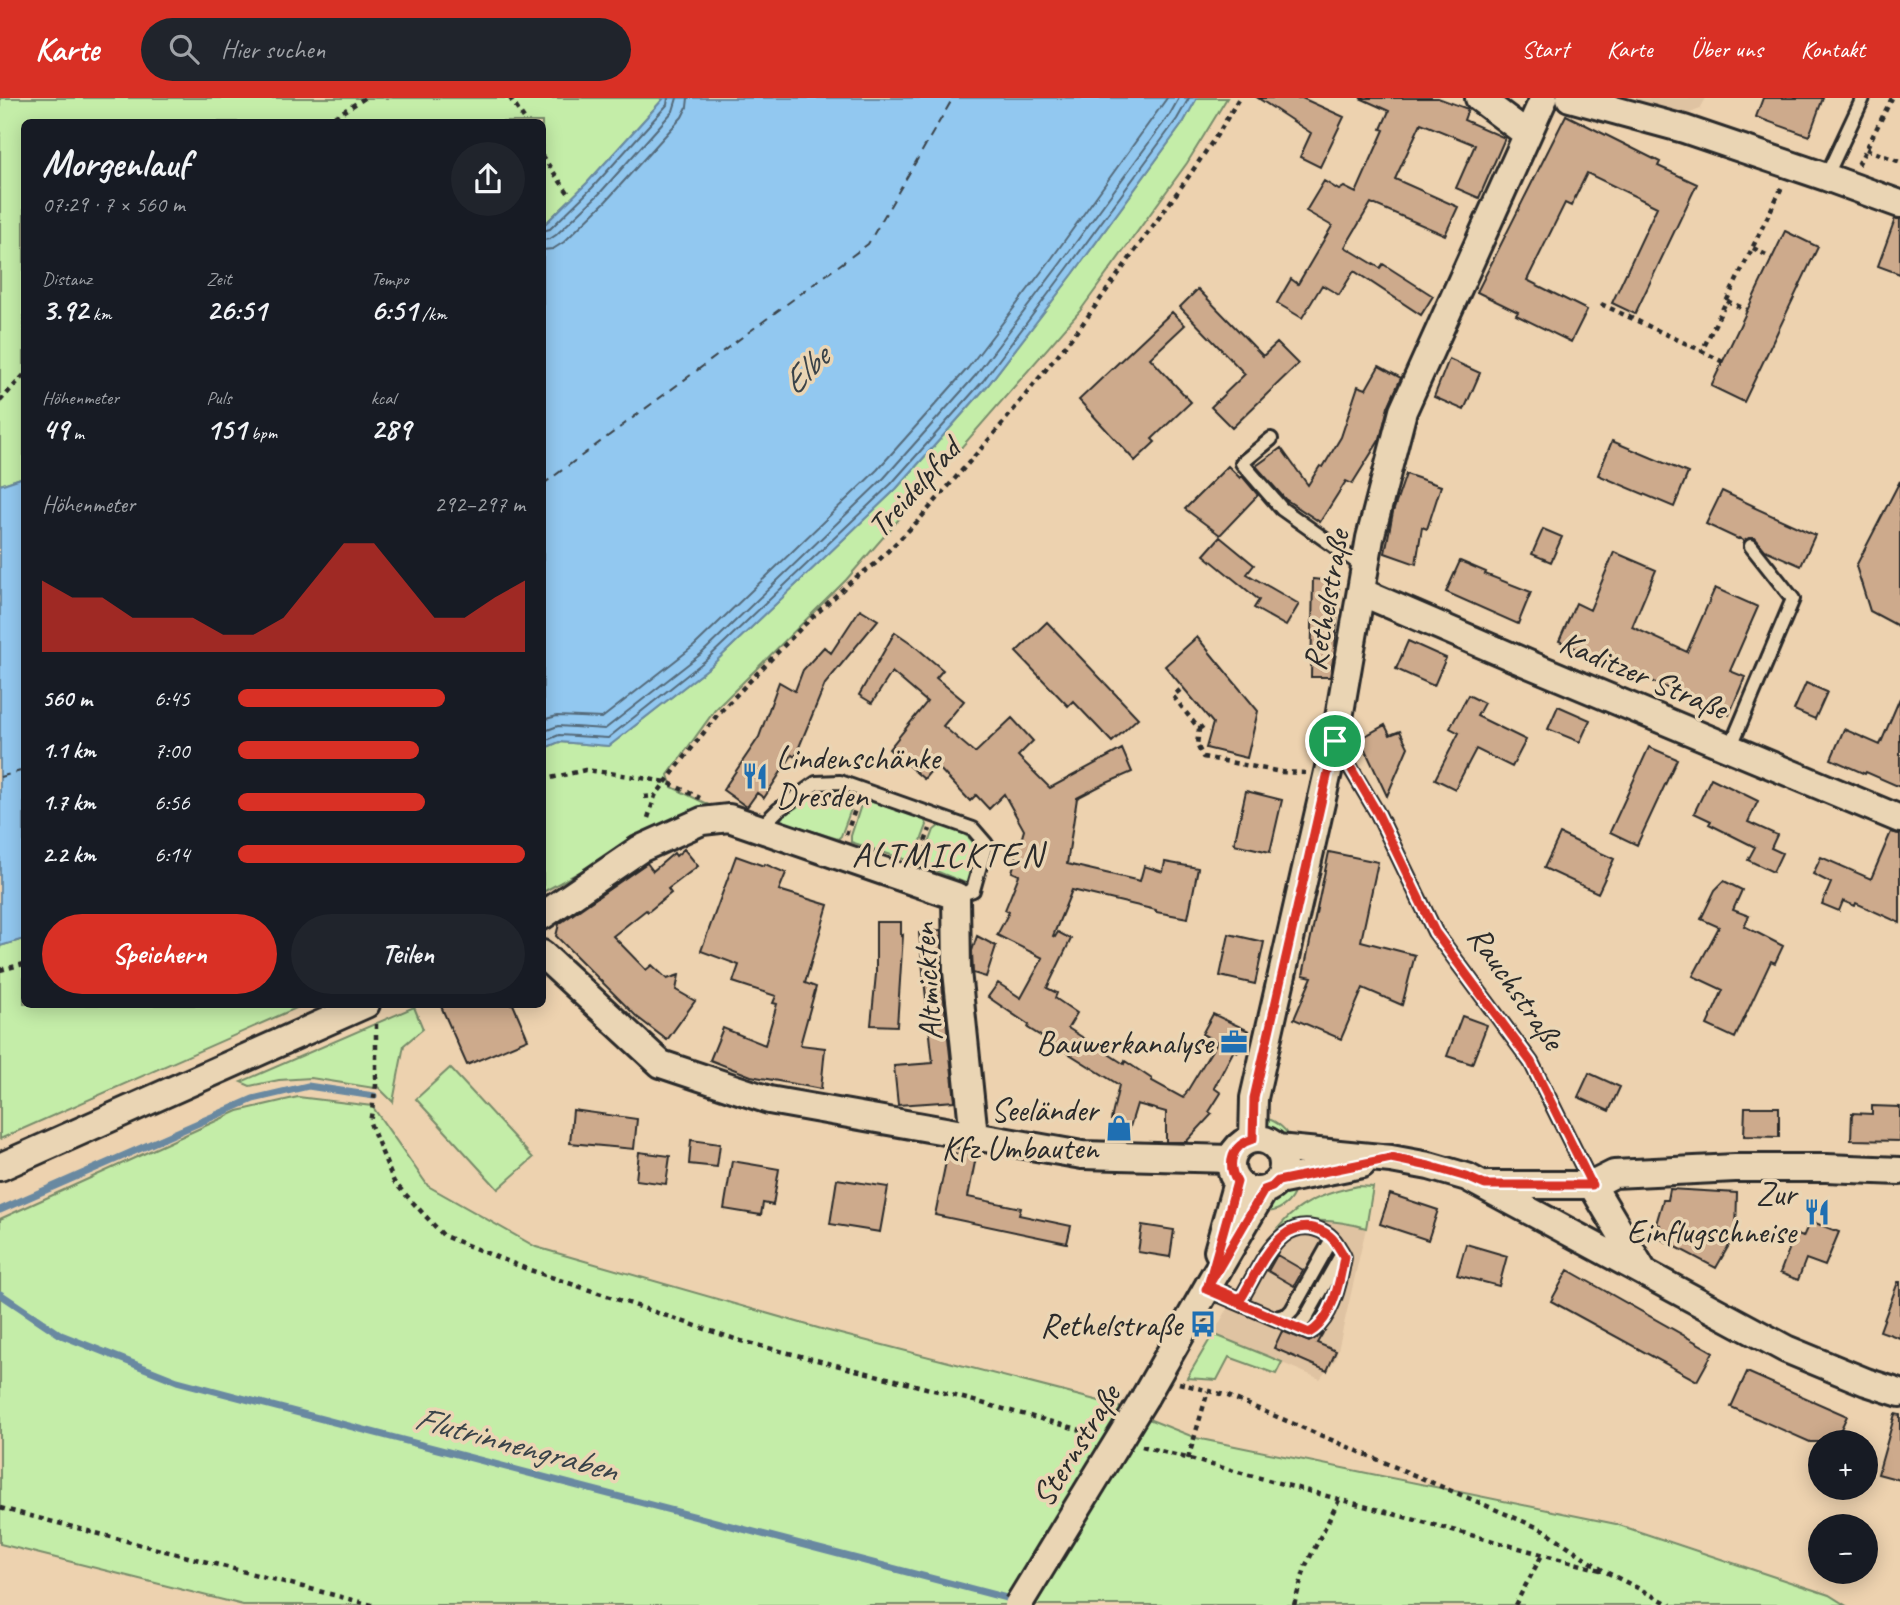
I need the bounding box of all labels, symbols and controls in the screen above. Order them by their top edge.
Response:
search box [141,18,631,81]
text: Karte [35,28,99,70]
icon: search [165,30,203,68]
text: Hier suchen [221,33,325,66]
text: Start [1522,34,1569,64]
text: Karte [1607,34,1653,64]
text: Über uns [1691,34,1763,64]
text: Kontakt [1801,34,1865,64]
text: Morgenlauf [42,140,189,187]
button: share [451,142,525,216]
text: 07:29 · 7 × 560 m [42,190,185,219]
text: Distanz [42,267,92,291]
text: Zeit [206,267,232,291]
text: Tempo [371,267,408,291]
text: 3.92 [42,291,88,329]
text: 26:51 [206,291,266,329]
text: 6:51 [371,291,417,329]
text: km [88,302,111,326]
text: /km [417,302,447,326]
water label: Elbe [771,332,843,404]
text: Höhenmeter [42,386,119,410]
text: Puls [206,386,231,410]
text: kcal [371,386,396,410]
text: 49 [42,410,69,448]
text: 151 [206,410,246,448]
text: 289 [371,410,411,448]
text: m [69,421,84,445]
text: bpm [246,421,277,445]
street label: Treidelpfad [858,425,973,546]
text: Höhenmeter [42,490,135,519]
text: 292–297 m [434,490,525,519]
street label: Rethelstraße [1293,524,1359,674]
street label: Kaditzer Straße [1554,621,1736,730]
text: 560 m [42,684,92,713]
text: 6:45 [154,684,190,713]
pin [1305,711,1365,771]
icon: arrive [1316,722,1354,760]
text: 1.1 km [42,736,96,765]
text: 7:00 [154,736,190,765]
place label: Lindenschänke Dresden [776,737,942,817]
restaurant icon: Lindenschänke Dresden [740,761,770,791]
text: 1.7 km [42,788,95,817]
text: 6:56 [154,788,190,817]
district label: ALTMICKTEN [852,832,1047,877]
text: 2.2 km [42,840,96,869]
text: 6:14 [154,840,190,869]
button: Speichern [42,914,277,994]
button: Teilen [291,914,525,994]
street label: Rauchstraße [1458,917,1575,1060]
street label: Altmickten [902,920,952,1042]
place label: Bauwerkanalyse [1036,1022,1215,1064]
office icon: Bauwerkanalyse [1219,1027,1249,1057]
place label: Seeländer Kfz Umbauten [942,1089,1101,1169]
shop icon: Seeländer Kfz Umbauten [1104,1113,1134,1143]
place label: Zur Einflugschneise [1627,1173,1799,1253]
restaurant icon: Zur Einflugschneise [1802,1197,1832,1227]
place label: Rethelstraße [1040,1304,1184,1346]
bus stop icon: Rethelstraße [1188,1309,1218,1339]
street label: Sternstraße [1022,1375,1131,1514]
water label: Flutrinnengraben [410,1395,624,1493]
map controls [1808,1430,1878,1584]
button: + [1808,1430,1878,1500]
button: − [1808,1514,1878,1584]

